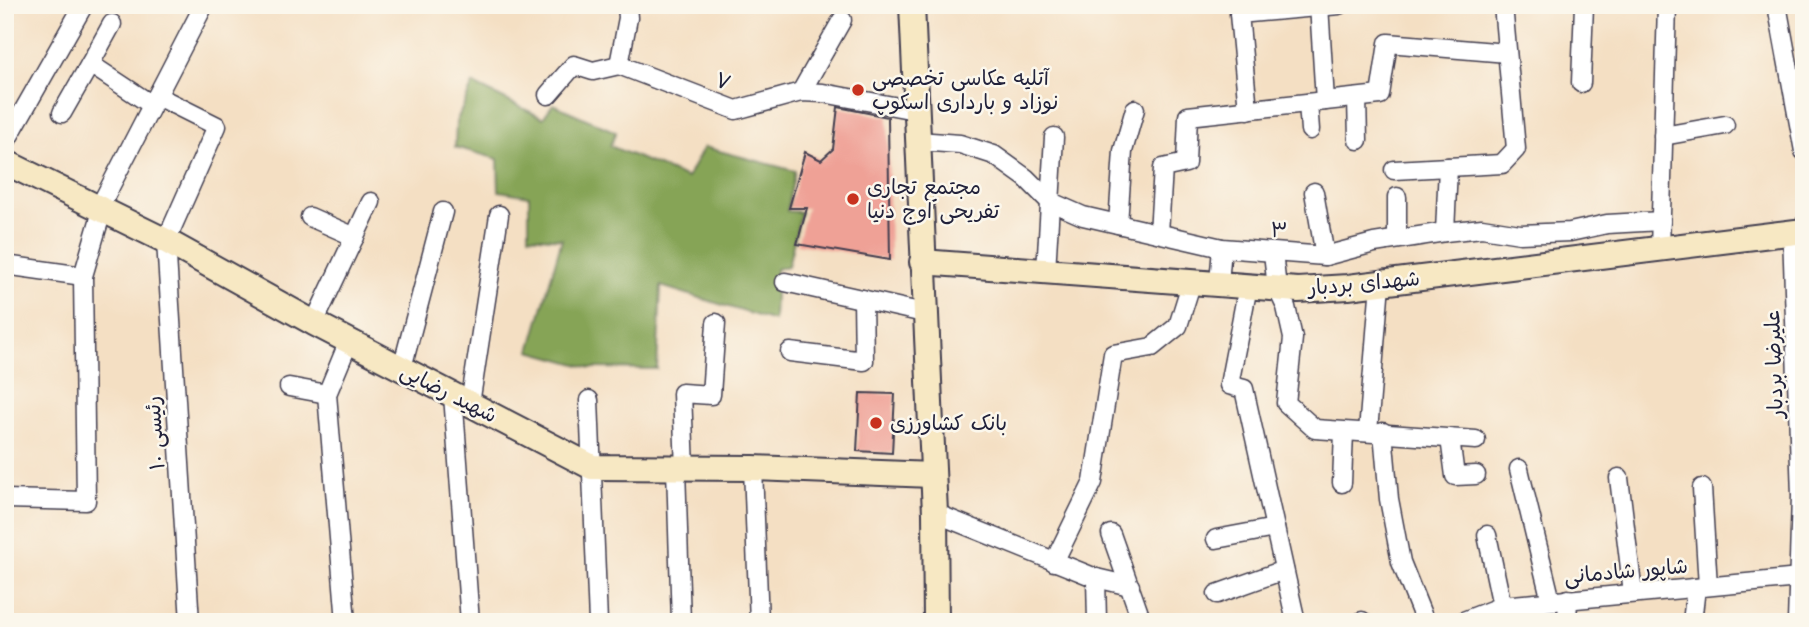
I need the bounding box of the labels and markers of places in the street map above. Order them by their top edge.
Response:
place label: آتلیه عکاسی تخصصی نوزاد و بارداری اسکوپ [872,64,1058,116]
marker: آتلیه عکاسی تخصصی نوزاد و بارداری اسکوپ [850,82,866,98]
place label: مجتمع تجاری تفریحی اوج دنیا [867,173,1000,225]
marker: مجتمع تجاری تفریحی اوج دنیا [845,191,861,207]
place label: بانک کشاورزی [890,409,1007,437]
marker: بانک کشاورزی [868,415,884,431]

